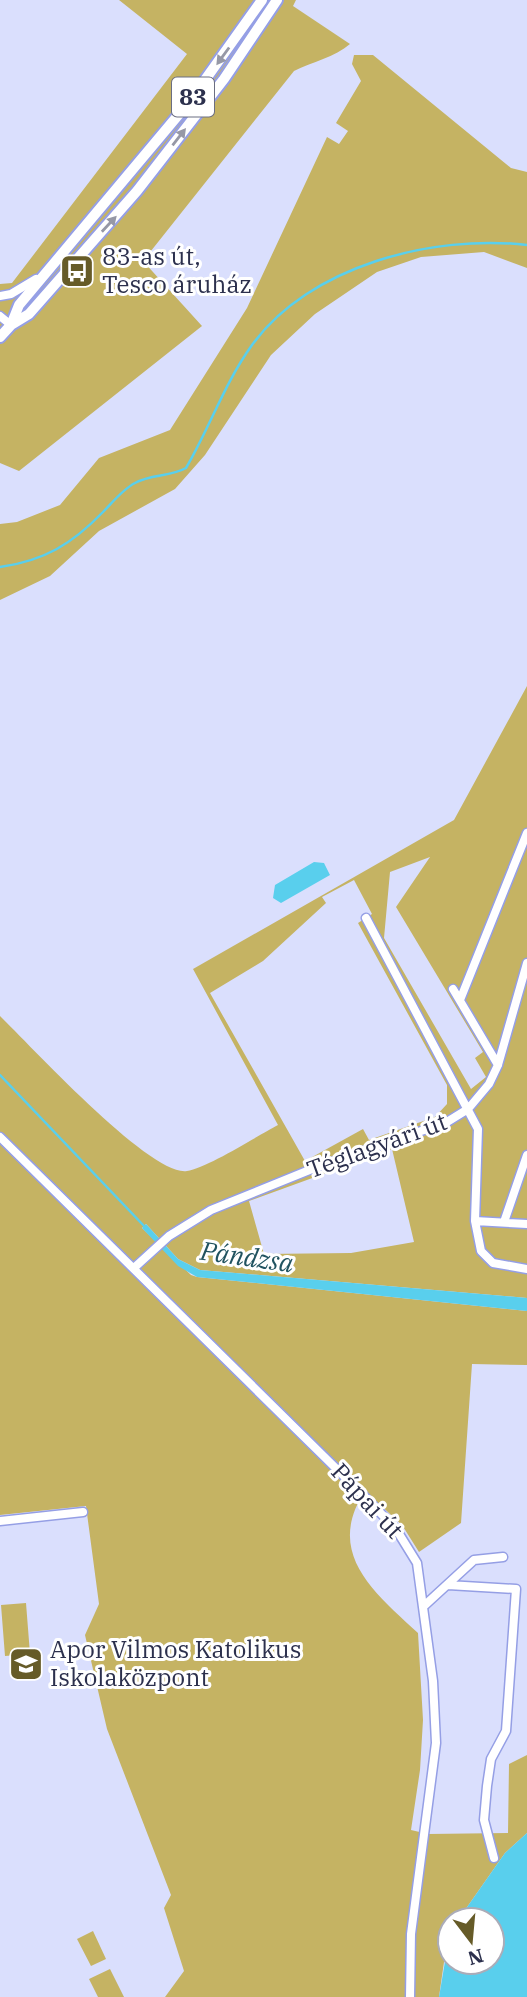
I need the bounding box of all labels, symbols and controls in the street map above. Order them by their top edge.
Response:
one-way arrow [216,47,230,65]
road number: 83 [172,78,214,116]
one-way arrow [171,128,186,146]
one-way arrow [101,215,117,233]
place label: 83-as út, Tesco áruház [102,240,252,300]
bus stop icon: 83-as út, Tesco áruház [58,252,96,290]
street label: Téglagyári út [302,1105,451,1185]
water label: Pándzsa [197,1233,296,1279]
street label: Pápai út [325,1456,411,1545]
place label: Apor Vilmos Katolikus Iskolaközpont [50,1633,301,1693]
school or university icon: Apor Vilmos Katolikus Iskolaközpont [7,1645,45,1683]
north arrow [436,1906,506,1976]
text: N [465,1944,486,1971]

